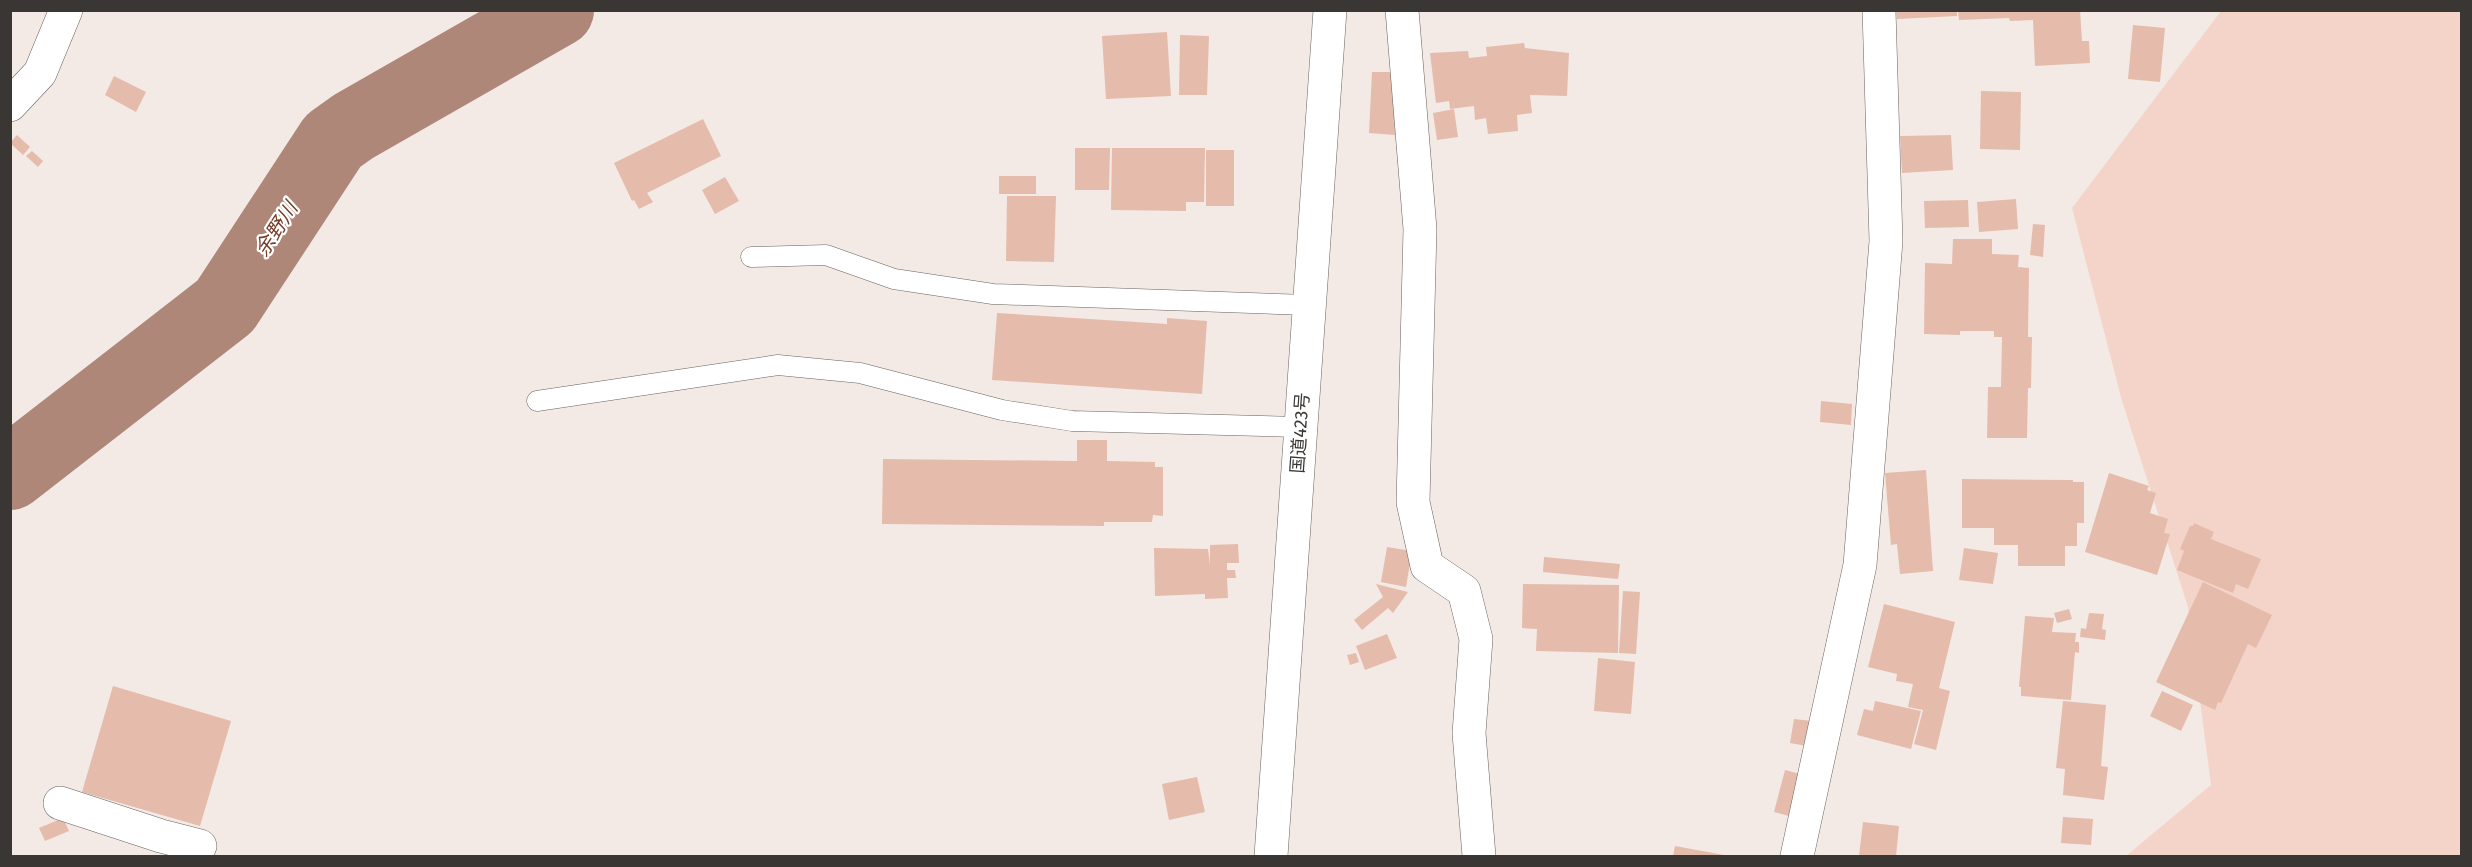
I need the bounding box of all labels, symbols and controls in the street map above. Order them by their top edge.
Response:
water label: 余野川 [250,196,303,261]
street label: 国道423号 [1286,392,1314,474]

